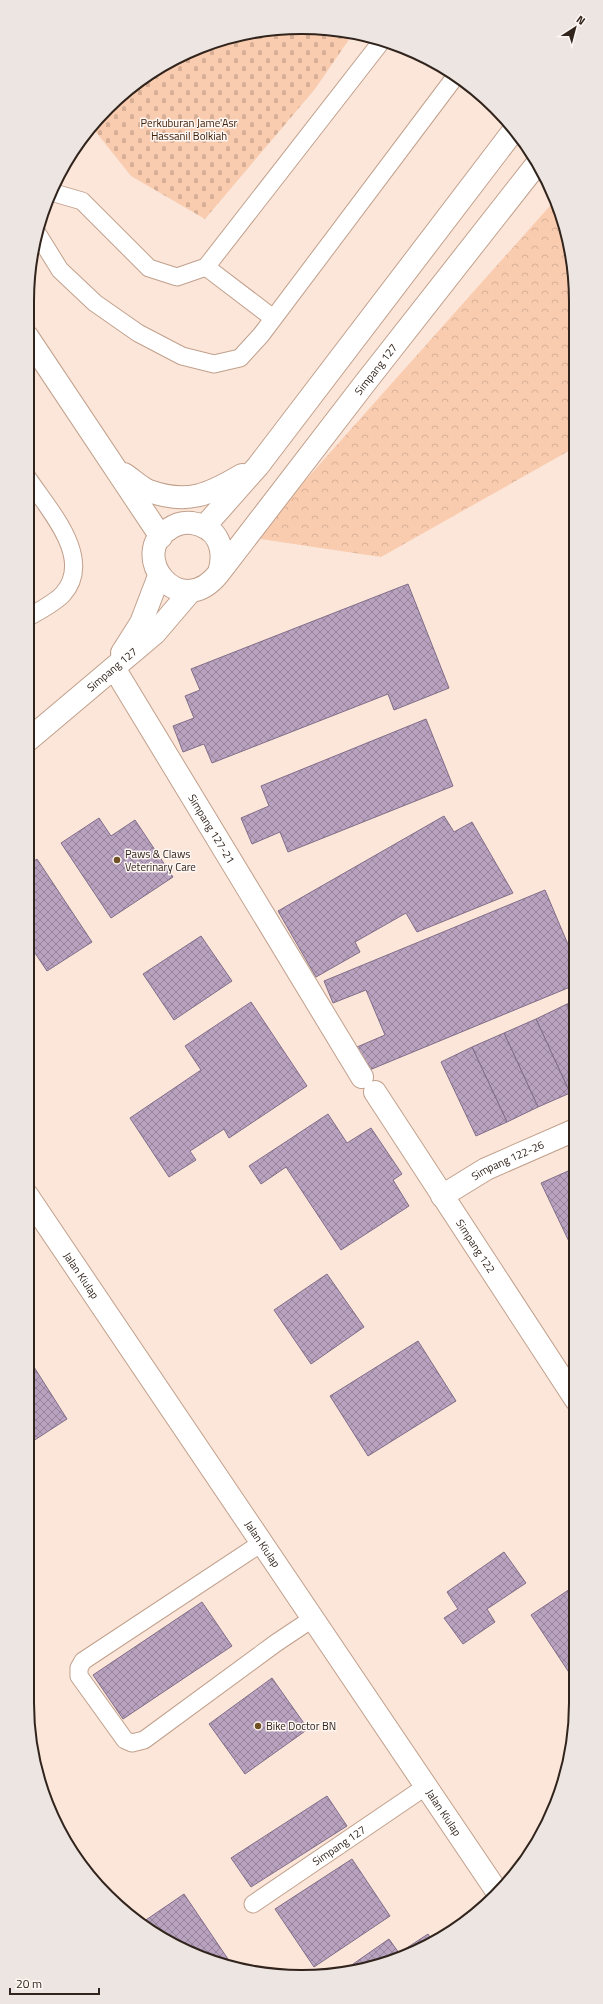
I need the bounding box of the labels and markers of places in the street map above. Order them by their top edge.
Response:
place label: Paws & Claws Veterinary Care [125,846,196,875]
marker: Paws & Claws Veterinary Care [112,855,122,865]
place label: Bike Doctor BN [266,1718,336,1734]
marker: Bike Doctor BN [253,1721,263,1731]

